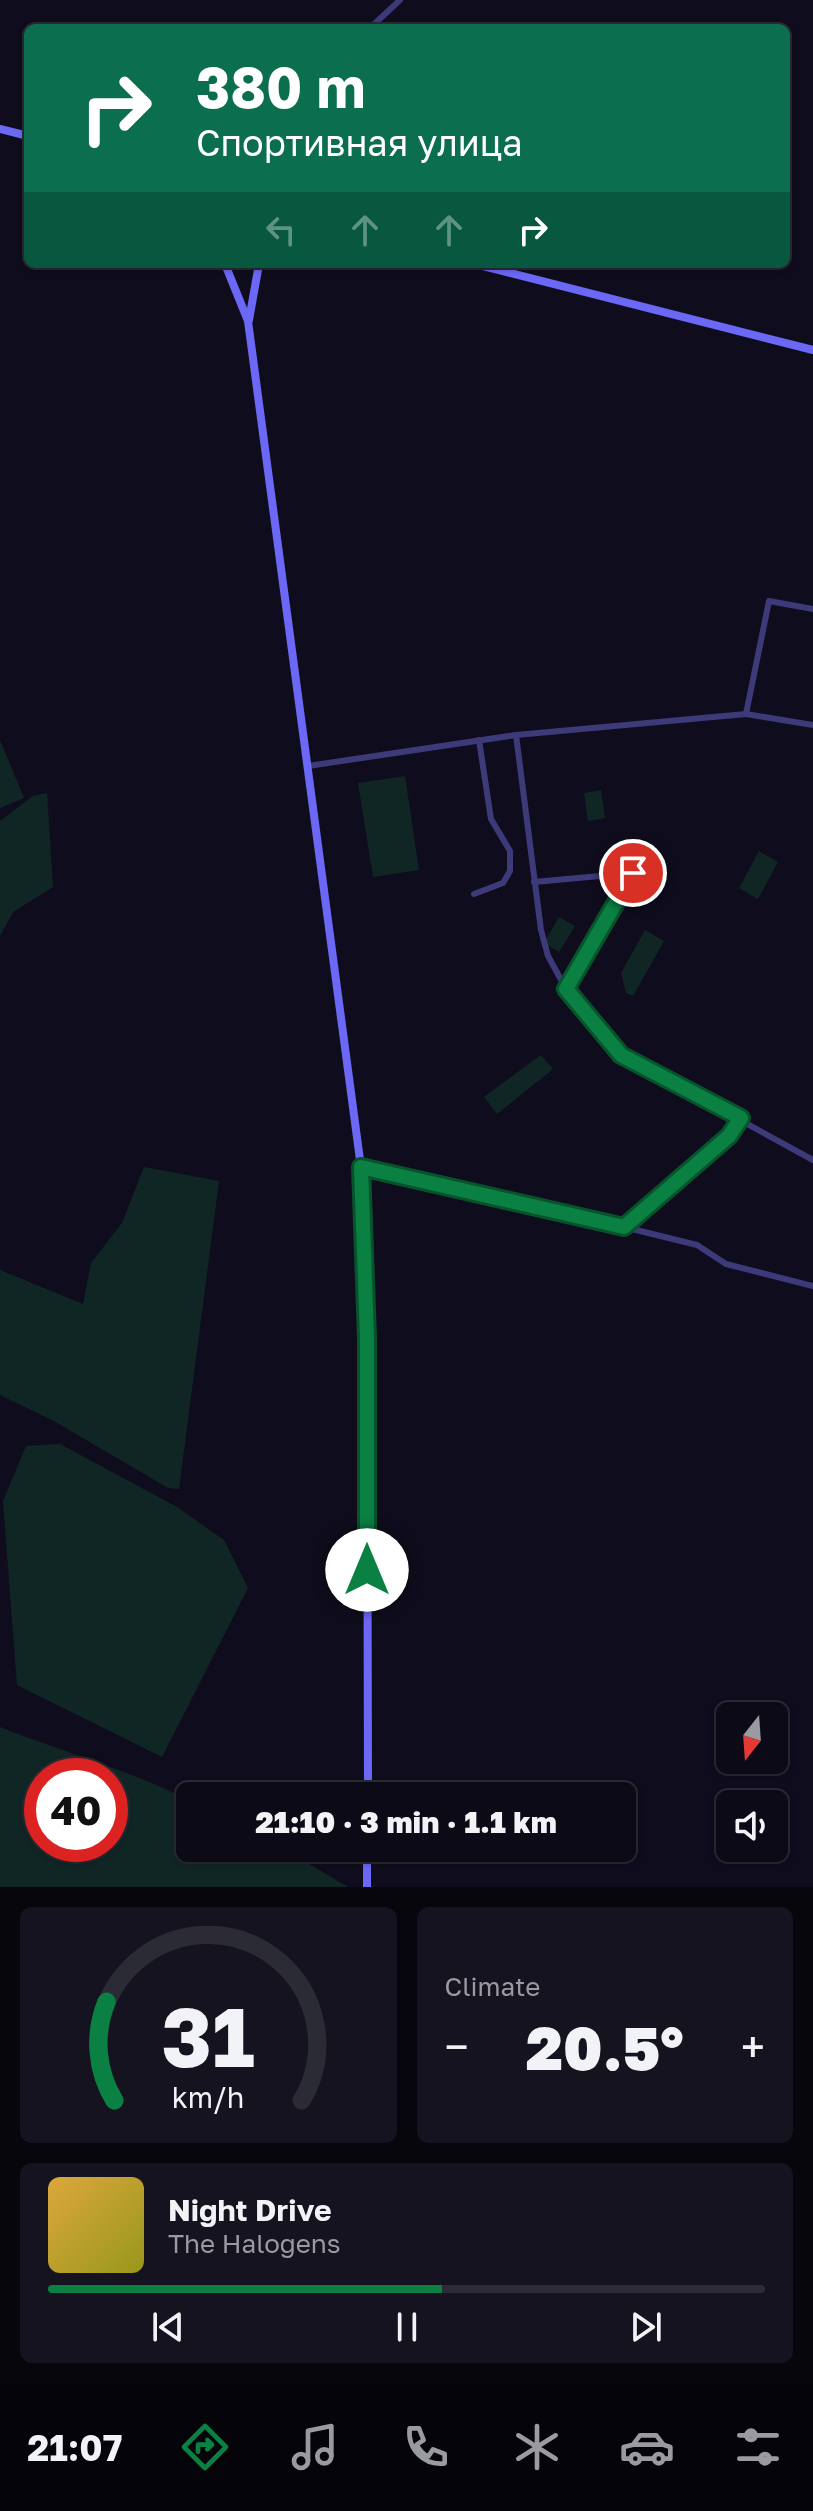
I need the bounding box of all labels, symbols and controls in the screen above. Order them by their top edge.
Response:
text: 380 m [196,53,365,120]
icon: right [64,56,168,160]
text: Спортивная улица [196,121,523,164]
icon: left [259,208,303,252]
icon: ahead [343,208,387,252]
icon: ahead [427,208,471,252]
icon: right [511,208,555,252]
pin [599,839,667,907]
icon: arrive [611,851,655,895]
position arrow [325,1528,409,1612]
north arrow [716,1702,788,1774]
map controls [716,1702,788,1862]
speed limit sign: 40 [24,1758,128,1862]
button: sound [716,1790,788,1862]
text: 21:10 · 3 min · 1.1 km [255,1804,557,1840]
text: Climate [445,1971,540,2002]
text: 31 [161,1985,255,2085]
text: 20.5° [526,2011,684,2083]
text: − [445,2020,469,2073]
text: + [741,2020,765,2073]
text: km/h [172,2080,245,2114]
text: Night Drive [168,2192,332,2228]
text: The Halogens [168,2228,341,2259]
icon: previous [146,2305,190,2349]
icon: pause [385,2305,429,2349]
icon: next [624,2305,668,2349]
icon: directions [177,2419,233,2475]
icon: music [287,2419,343,2475]
icon: phone [398,2419,454,2475]
icon: climate [509,2419,565,2475]
icon: car [619,2419,675,2475]
icon: filters [730,2419,786,2475]
text: 21:07 [27,2426,122,2469]

